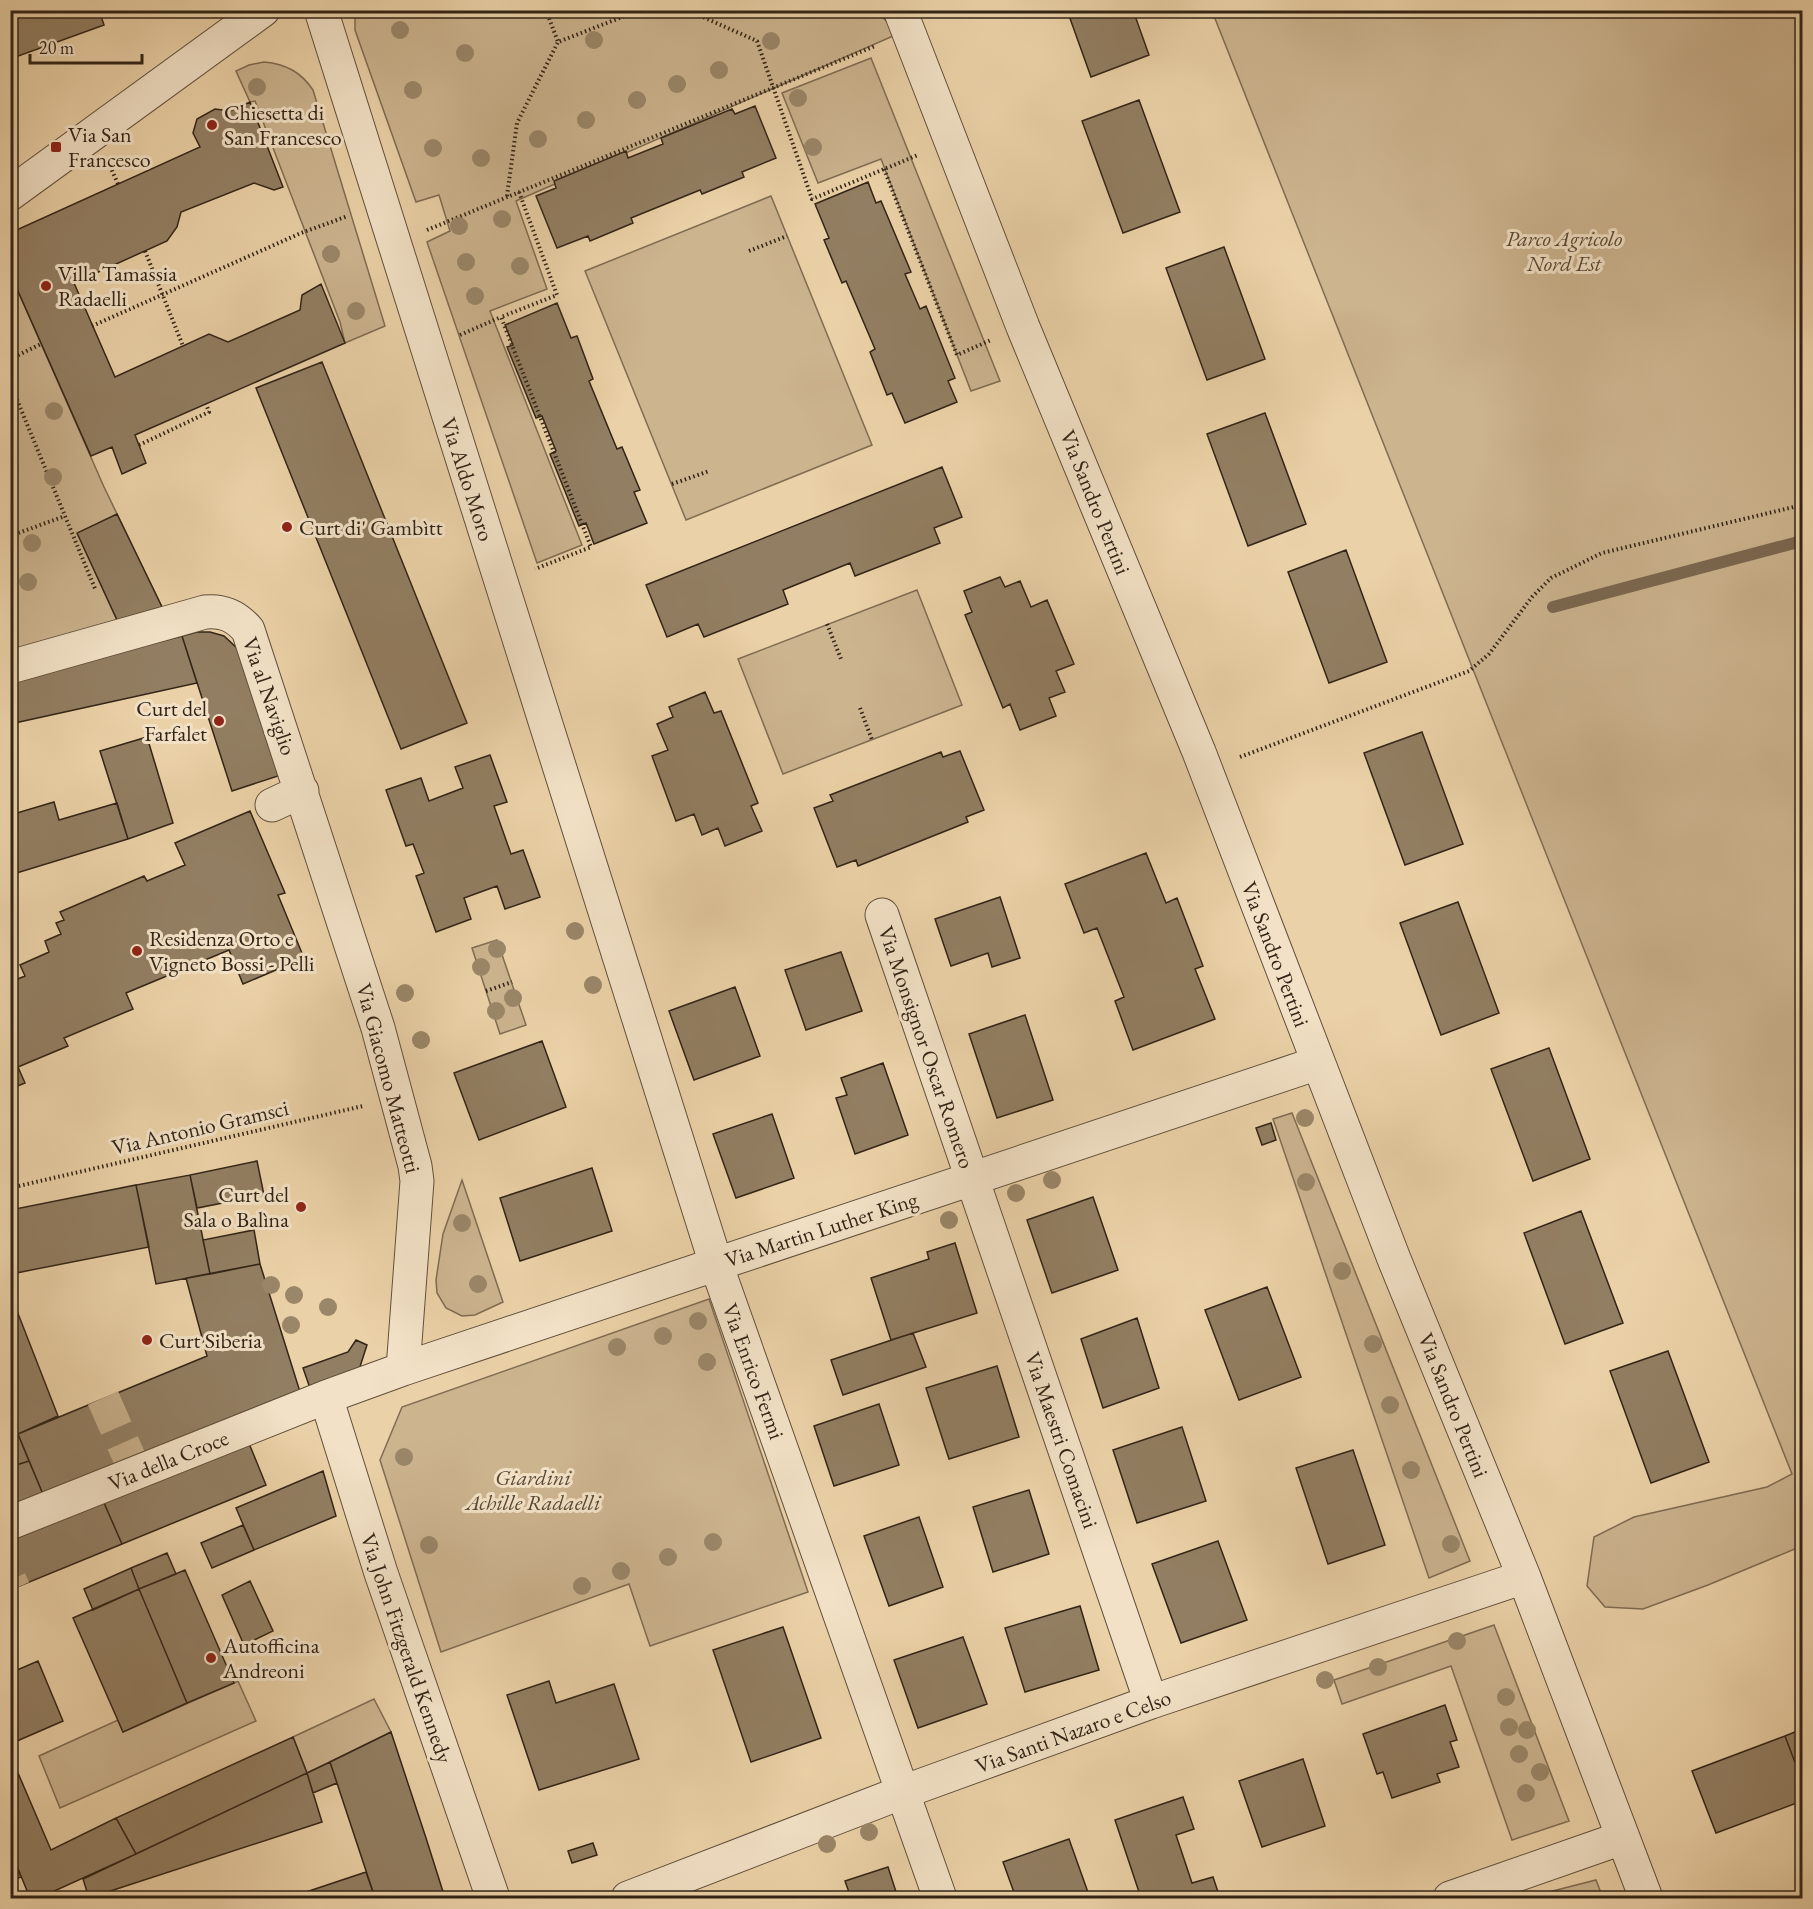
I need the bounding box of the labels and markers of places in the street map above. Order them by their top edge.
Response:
place label: Chiesetta di San Francesco [224,98,342,152]
marker: Chiesetta di San Francesco [205,118,219,132]
place label: Via San Francesco [68,120,151,174]
marker: Via San Francesco [49,140,63,154]
place label: Villa Tamassia Radaelli [58,259,177,313]
marker: Villa Tamassia Radaelli [39,279,53,293]
place label: Curt di' Gambìtt [299,513,443,542]
marker: Curt di' Gambìtt [280,520,294,534]
place label: Curt del Farfalet [136,694,207,748]
marker: Curt del Farfalet [212,714,226,728]
place label: Residenza Orto e Vigneto Bossi - Pelli [149,924,315,978]
marker: Residenza Orto e Vigneto Bossi - Pelli [130,944,144,958]
place label: Curt del Sala o Balìna [183,1180,289,1234]
marker: Curt del Sala o Balìna [294,1200,308,1214]
place label: Curt Siberia [159,1326,262,1355]
marker: Curt Siberia [140,1333,154,1347]
place label: Autofficina Andreoni [222,1631,320,1685]
marker: Autofficina Andreoni [204,1651,218,1665]

